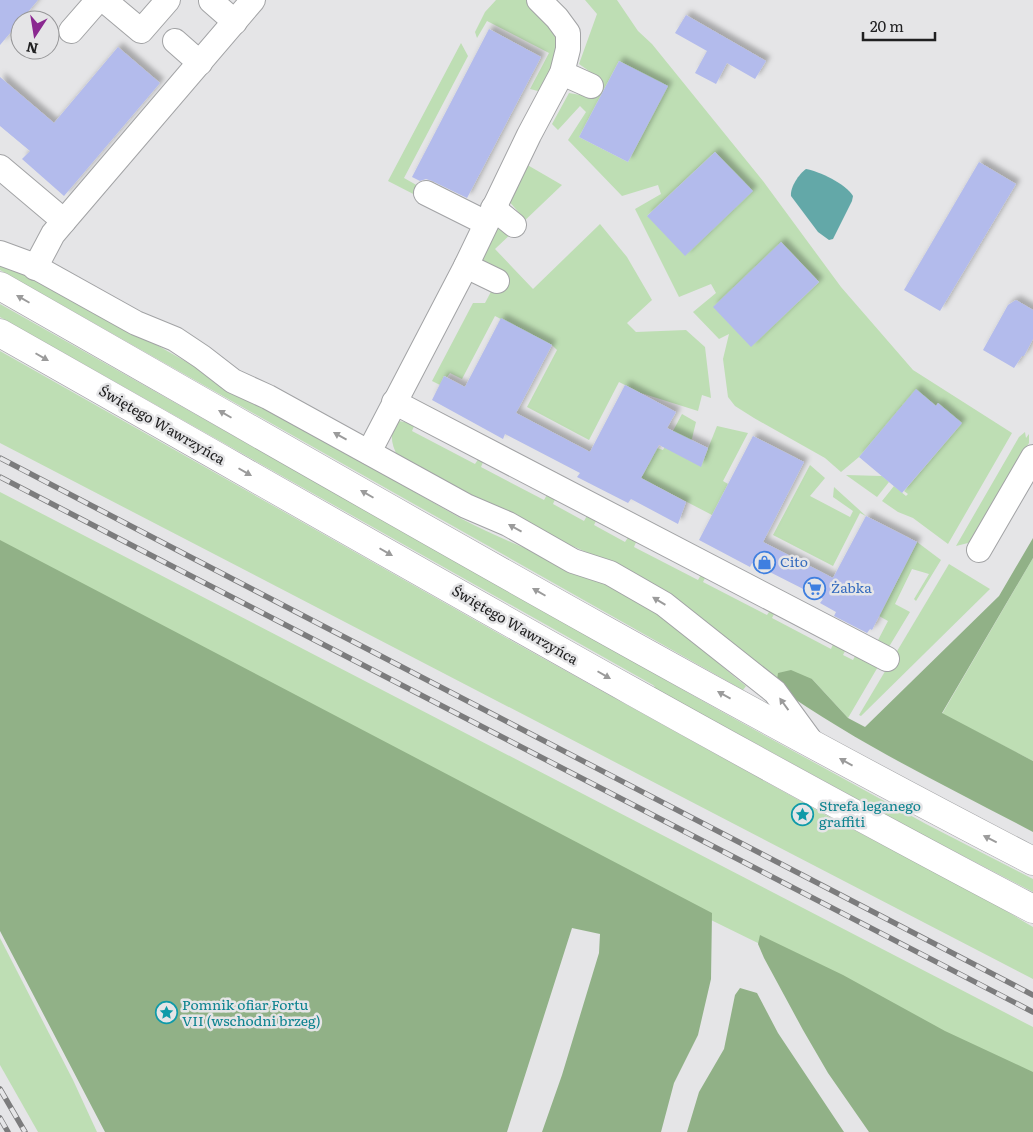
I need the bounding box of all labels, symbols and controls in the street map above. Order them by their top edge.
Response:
north arrow [10,10,60,60]
scale bar [863,10,936,42]
text: 20 m [870,14,904,37]
text: N [24,38,40,60]
one-way arrow [17,295,30,304]
one-way arrow [36,353,49,362]
street label: Świętego Wawrzyńca [96,380,230,469]
one-way arrow [219,410,232,419]
one-way arrow [333,432,347,440]
one-way arrow [238,467,251,476]
one-way arrow [360,490,373,499]
one-way arrow [508,523,521,532]
one-way arrow [379,548,394,556]
shop icon: Cito [752,550,776,574]
place label: Cito [780,551,808,571]
supermarket icon: Żabka [803,576,827,600]
place label: Żabka [831,577,872,597]
street label: Świętego Wawrzyńca [449,580,583,669]
one-way arrow [531,588,546,596]
one-way arrow [652,597,665,606]
one-way arrow [596,671,611,679]
one-way arrow [717,690,731,699]
one-way arrow [779,697,789,711]
one-way arrow [839,758,854,766]
place label: Strefa leganego graffiti [819,795,921,831]
place icon: Strefa leganego graffiti [791,802,815,826]
one-way arrow [982,835,997,843]
place label: Pomnik ofiar Fortu VII (wschodni brzeg) [182,994,321,1030]
place icon: Pomnik ofiar Fortu VII (wschodni brzeg) [154,1001,178,1025]

